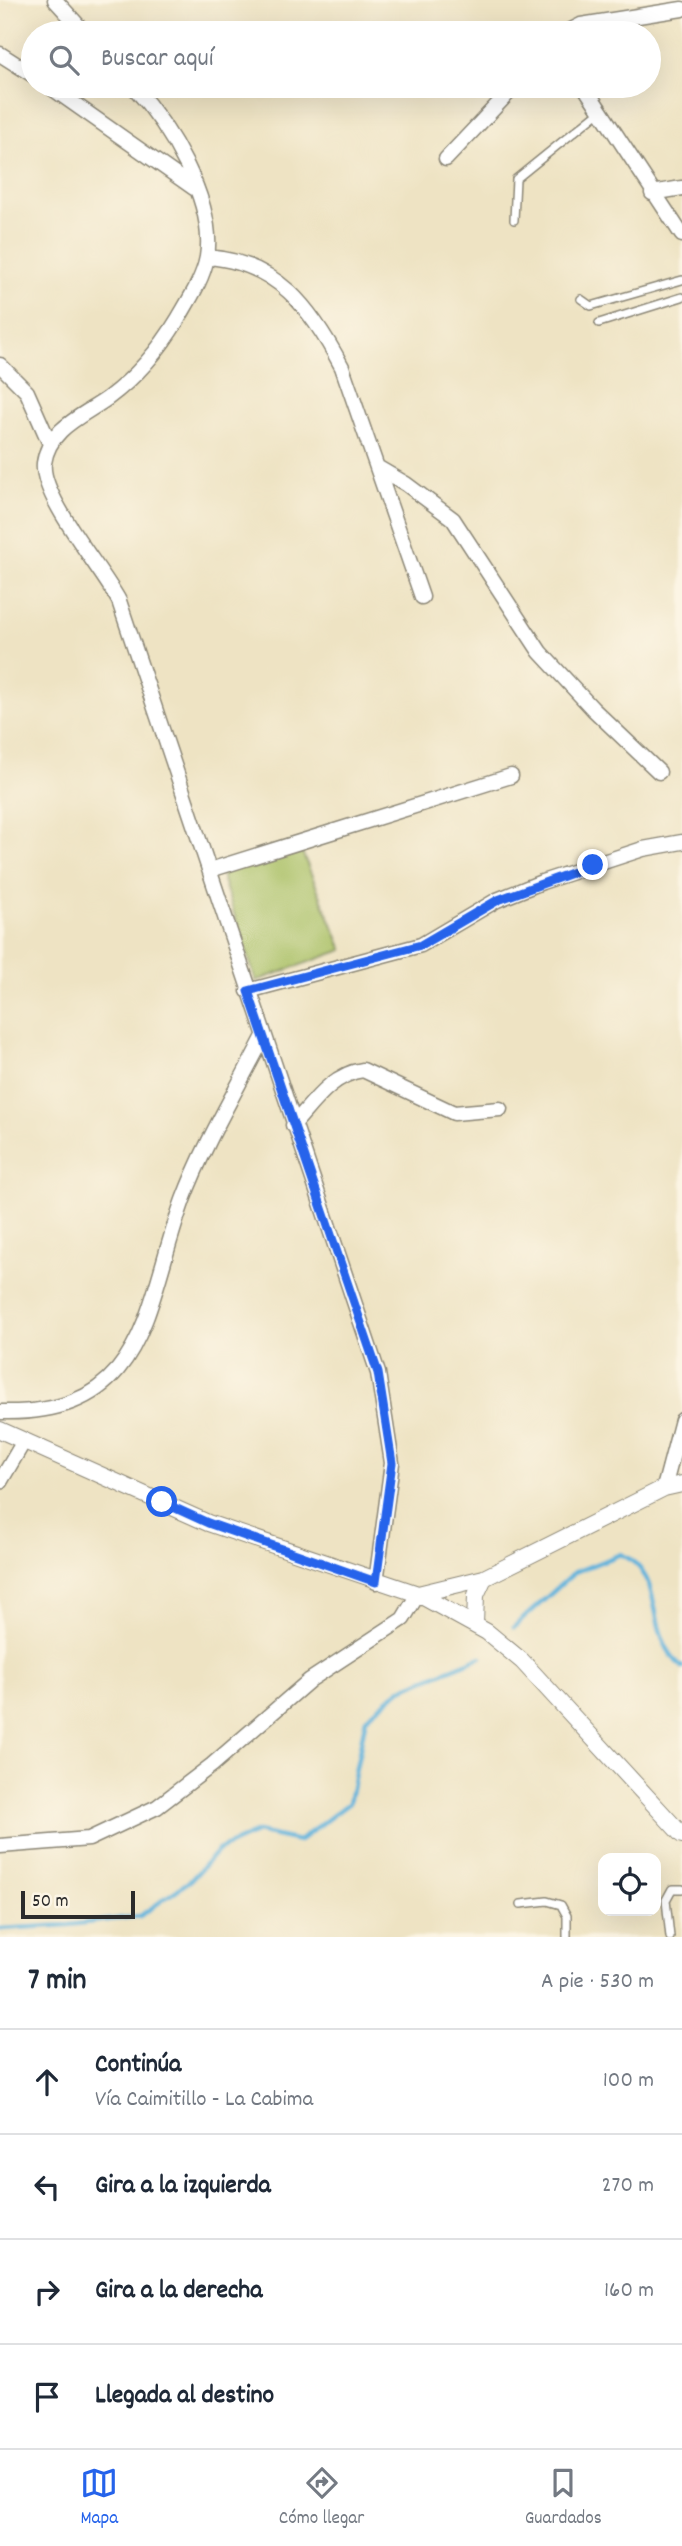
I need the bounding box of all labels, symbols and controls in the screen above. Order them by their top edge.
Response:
search box [21,21,661,98]
icon: search [45,41,83,79]
text: Buscar aquí [101,41,213,78]
route end [577,849,608,880]
route start [146,1486,177,1517]
map controls [598,1853,661,1916]
button: locate [598,1853,661,1916]
scale bar [21,1888,135,1920]
text: 50 m [32,1889,69,1916]
text: 7 min [28,1961,86,2004]
text: A pie · 530 m [541,1966,654,1999]
text: Continúa [95,2047,181,2084]
icon: ahead [28,2063,66,2101]
text: 100 m [603,2065,654,2098]
text: Vía Caimitillo - La Cabima [95,2084,313,2117]
icon: left [28,2168,66,2206]
text: Gira a la izquierda [95,2168,271,2205]
text: 270 m [602,2170,654,2203]
icon: right [28,2273,66,2311]
text: Gira a la derecha [95,2273,262,2310]
text: 160 m [604,2275,654,2308]
icon: arrive [28,2378,66,2416]
text: Llegada al destino [95,2378,274,2415]
tab: Mapa [80,2464,118,2533]
tab: Cómo llegar [279,2464,364,2533]
tab: Guardados [525,2464,602,2533]

